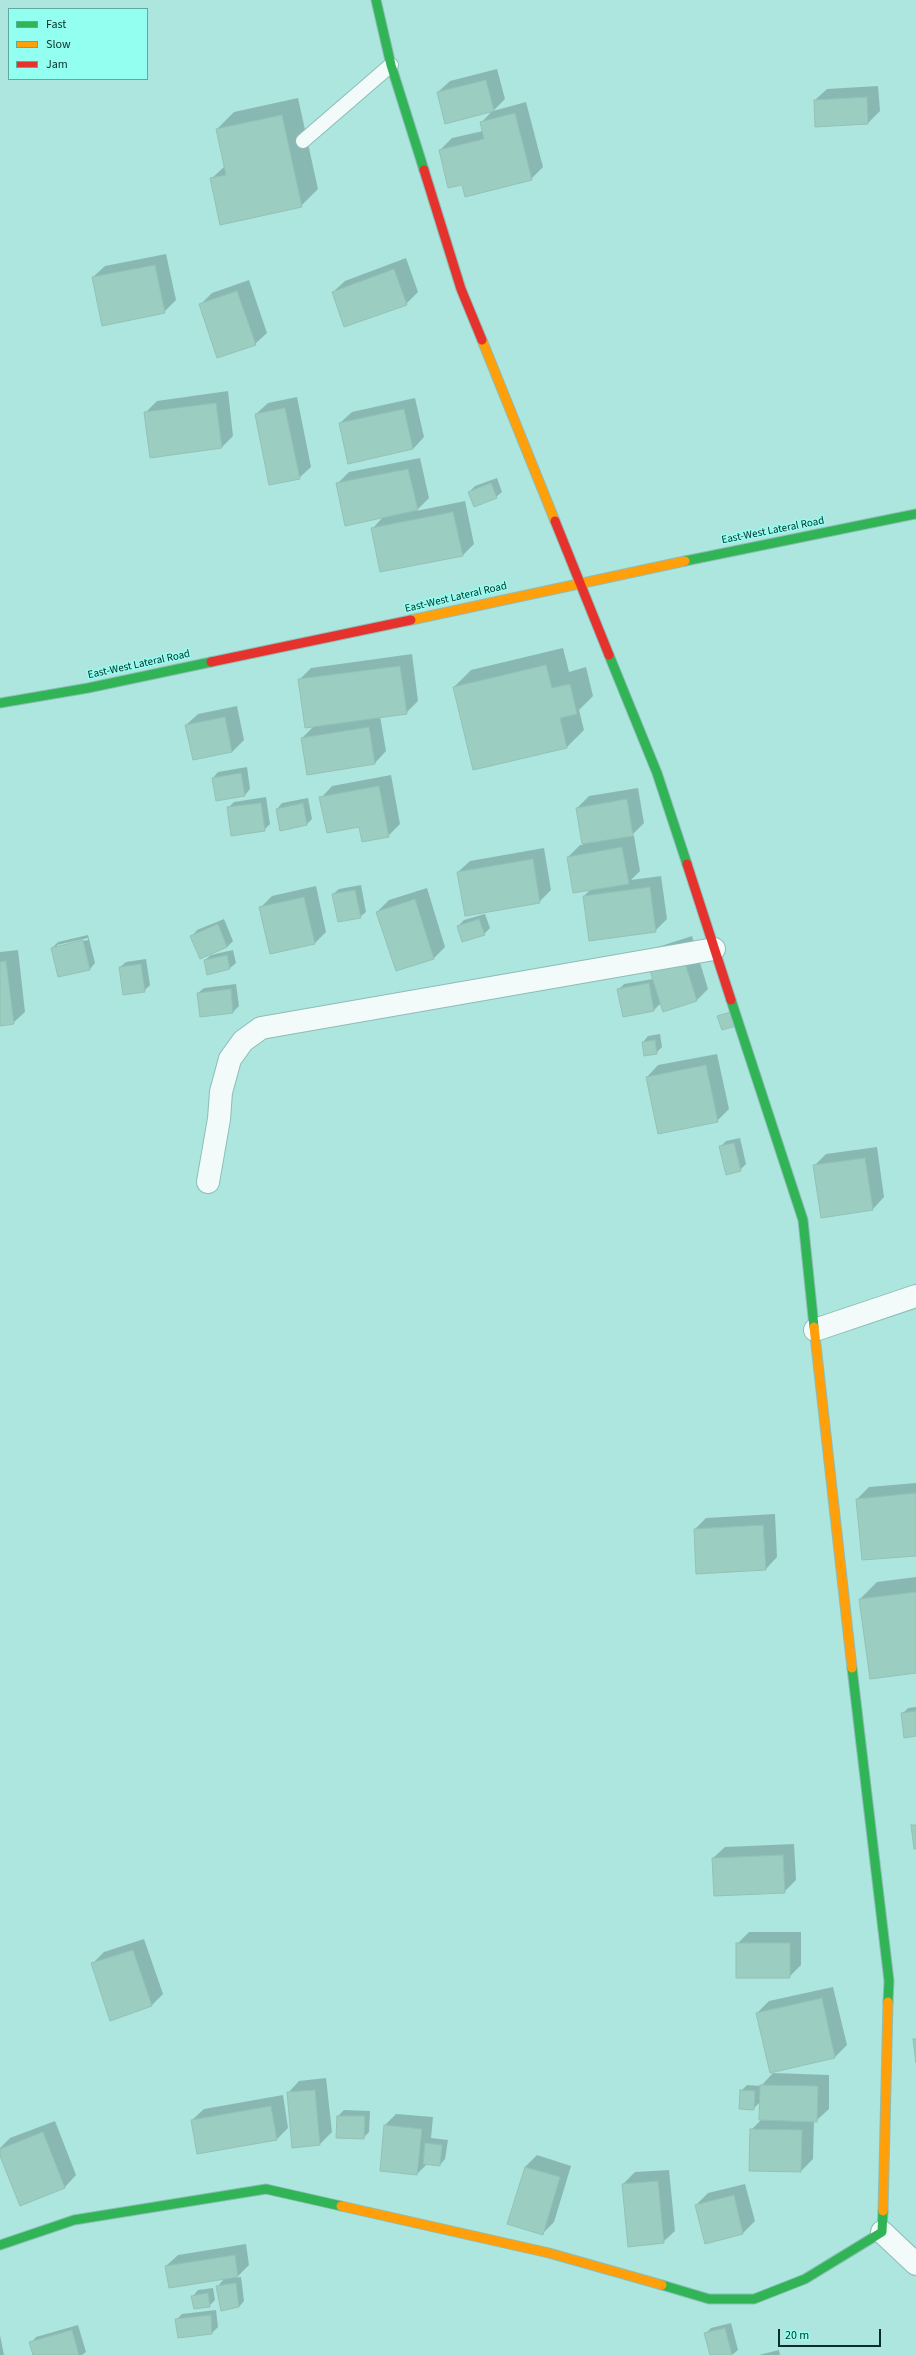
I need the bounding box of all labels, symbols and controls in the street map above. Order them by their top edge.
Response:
legend [8,8,148,80]
text: Fast [46,16,66,33]
text: Slow [46,36,71,53]
text: Jam [46,56,68,73]
street label: East-West Lateral Road [721,515,825,547]
street label: East-West Lateral Road [404,580,508,616]
street label: East-West Lateral Road [87,648,191,682]
scale bar [780,2321,883,2347]
text: 20 m [785,2327,809,2344]

